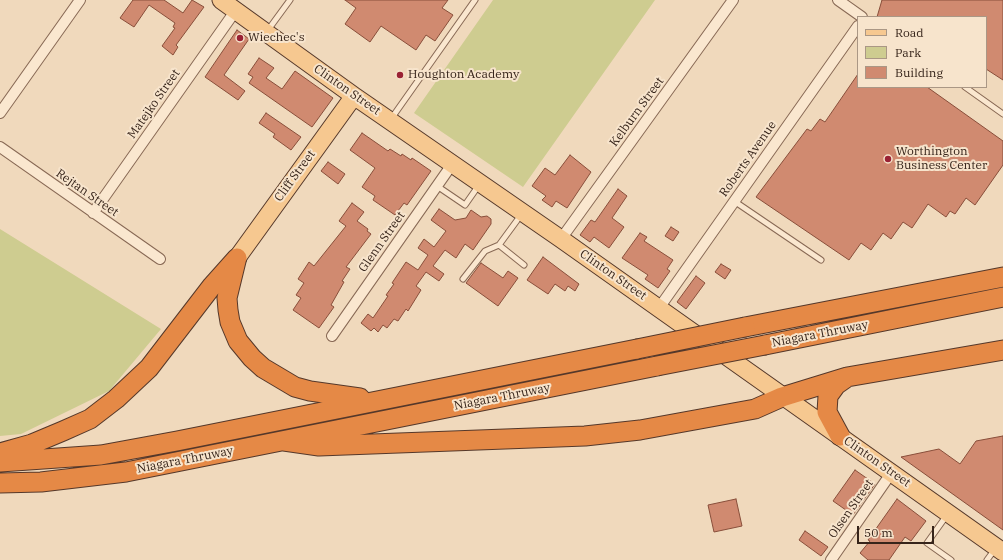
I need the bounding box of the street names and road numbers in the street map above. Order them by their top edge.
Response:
street label: Clinton Street [311,62,383,118]
street label: Matejko Street [125,67,183,141]
street label: Kelburn Street [607,74,667,150]
street label: Roberts Avenue [717,118,779,200]
street label: Cliff Street [272,148,318,204]
street label: Rejtan Street [53,166,121,220]
street label: Glenn Street [356,209,408,275]
street label: Clinton Street [577,247,649,303]
street label: Niagara Thruway [771,318,869,350]
street label: Niagara Thruway [453,381,551,413]
street label: Clinton Street [841,434,913,490]
street label: Niagara Thruway [136,444,234,476]
street label: Olsen Street [825,477,877,541]

